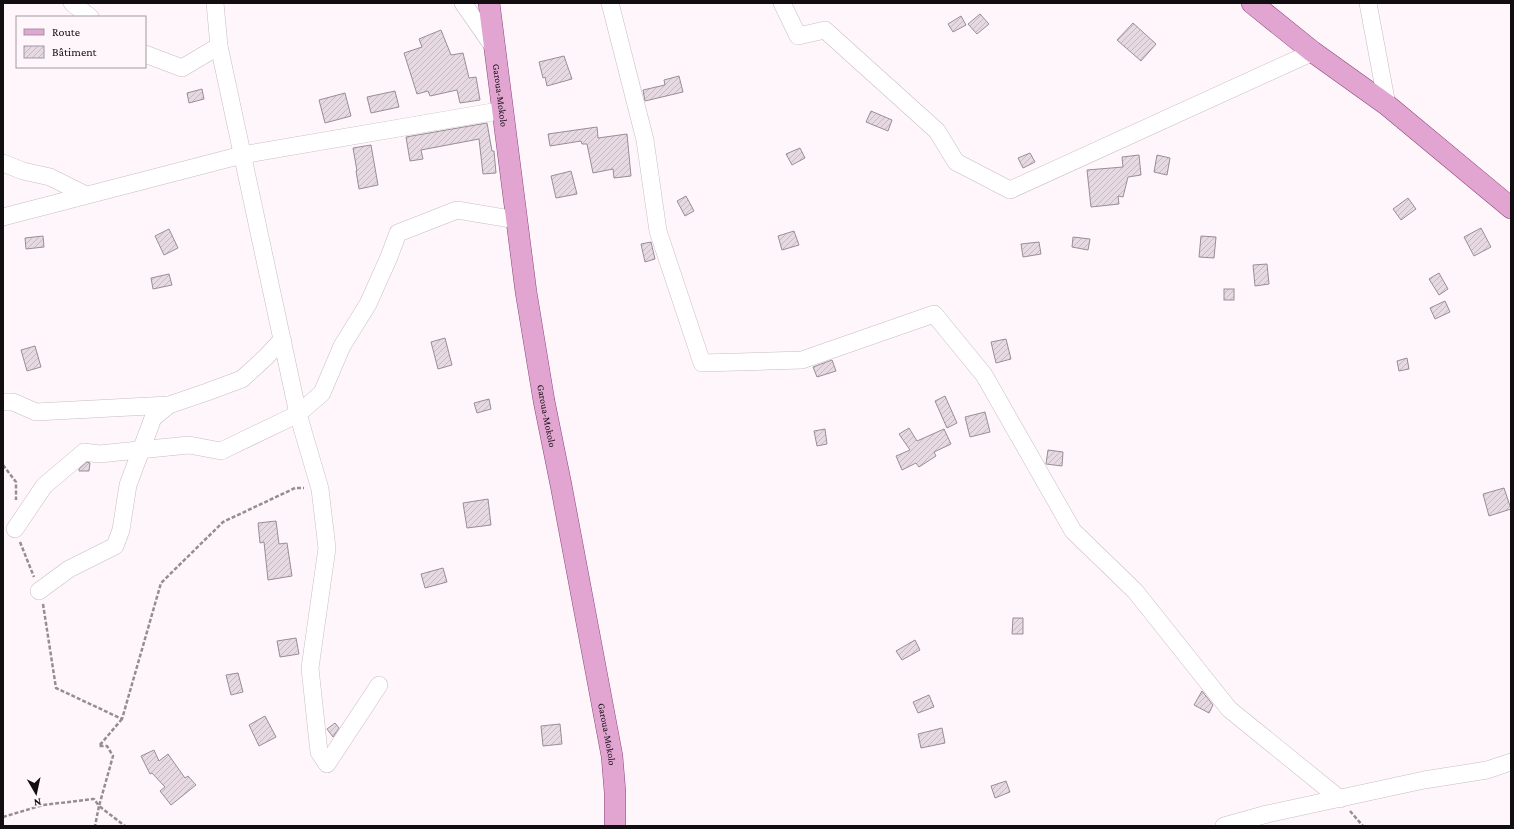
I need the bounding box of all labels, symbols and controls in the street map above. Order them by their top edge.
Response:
legend [16,16,146,68]
text: Route [52,25,80,39]
text: Bâtiment [52,45,98,59]
street label: Garoua-Mokolo [491,63,510,128]
street label: Garoua-Mokolo [535,384,558,448]
street label: Garoua-Mokolo [596,702,618,766]
north arrow [16,773,56,813]
text: N [32,796,42,809]

